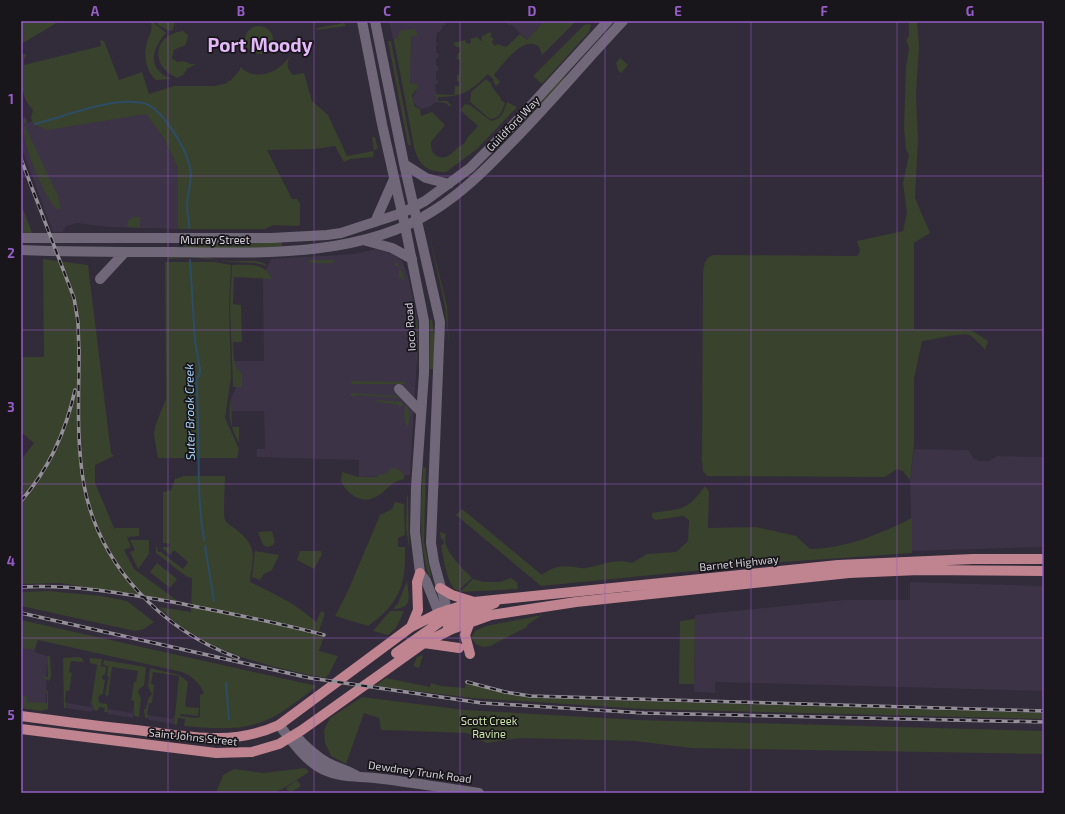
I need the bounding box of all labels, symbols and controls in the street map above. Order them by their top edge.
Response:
text: A [91,3,100,19]
text: B [237,3,245,19]
text: C [383,3,391,19]
text: D [528,3,537,19]
text: E [674,3,682,19]
text: F [820,3,828,19]
text: G [966,3,974,19]
district label: Port Moody [208,33,313,57]
text: 1 [8,91,14,107]
street label: Guildford Way [483,94,542,154]
street label: Murray Street [180,233,250,246]
text: 2 [7,245,15,261]
street label: Ioco Road [401,302,418,352]
water label: Suter Brook Creek [181,363,197,461]
text: 3 [7,399,15,415]
street label: Barnet Highway [699,552,779,573]
text: 4 [7,553,15,569]
text: 5 [7,707,15,723]
park label: Scott Creek Ravine [461,714,518,740]
street label: Saint Johns Street [148,725,238,748]
street label: Dewdney Trunk Road [368,758,473,785]

